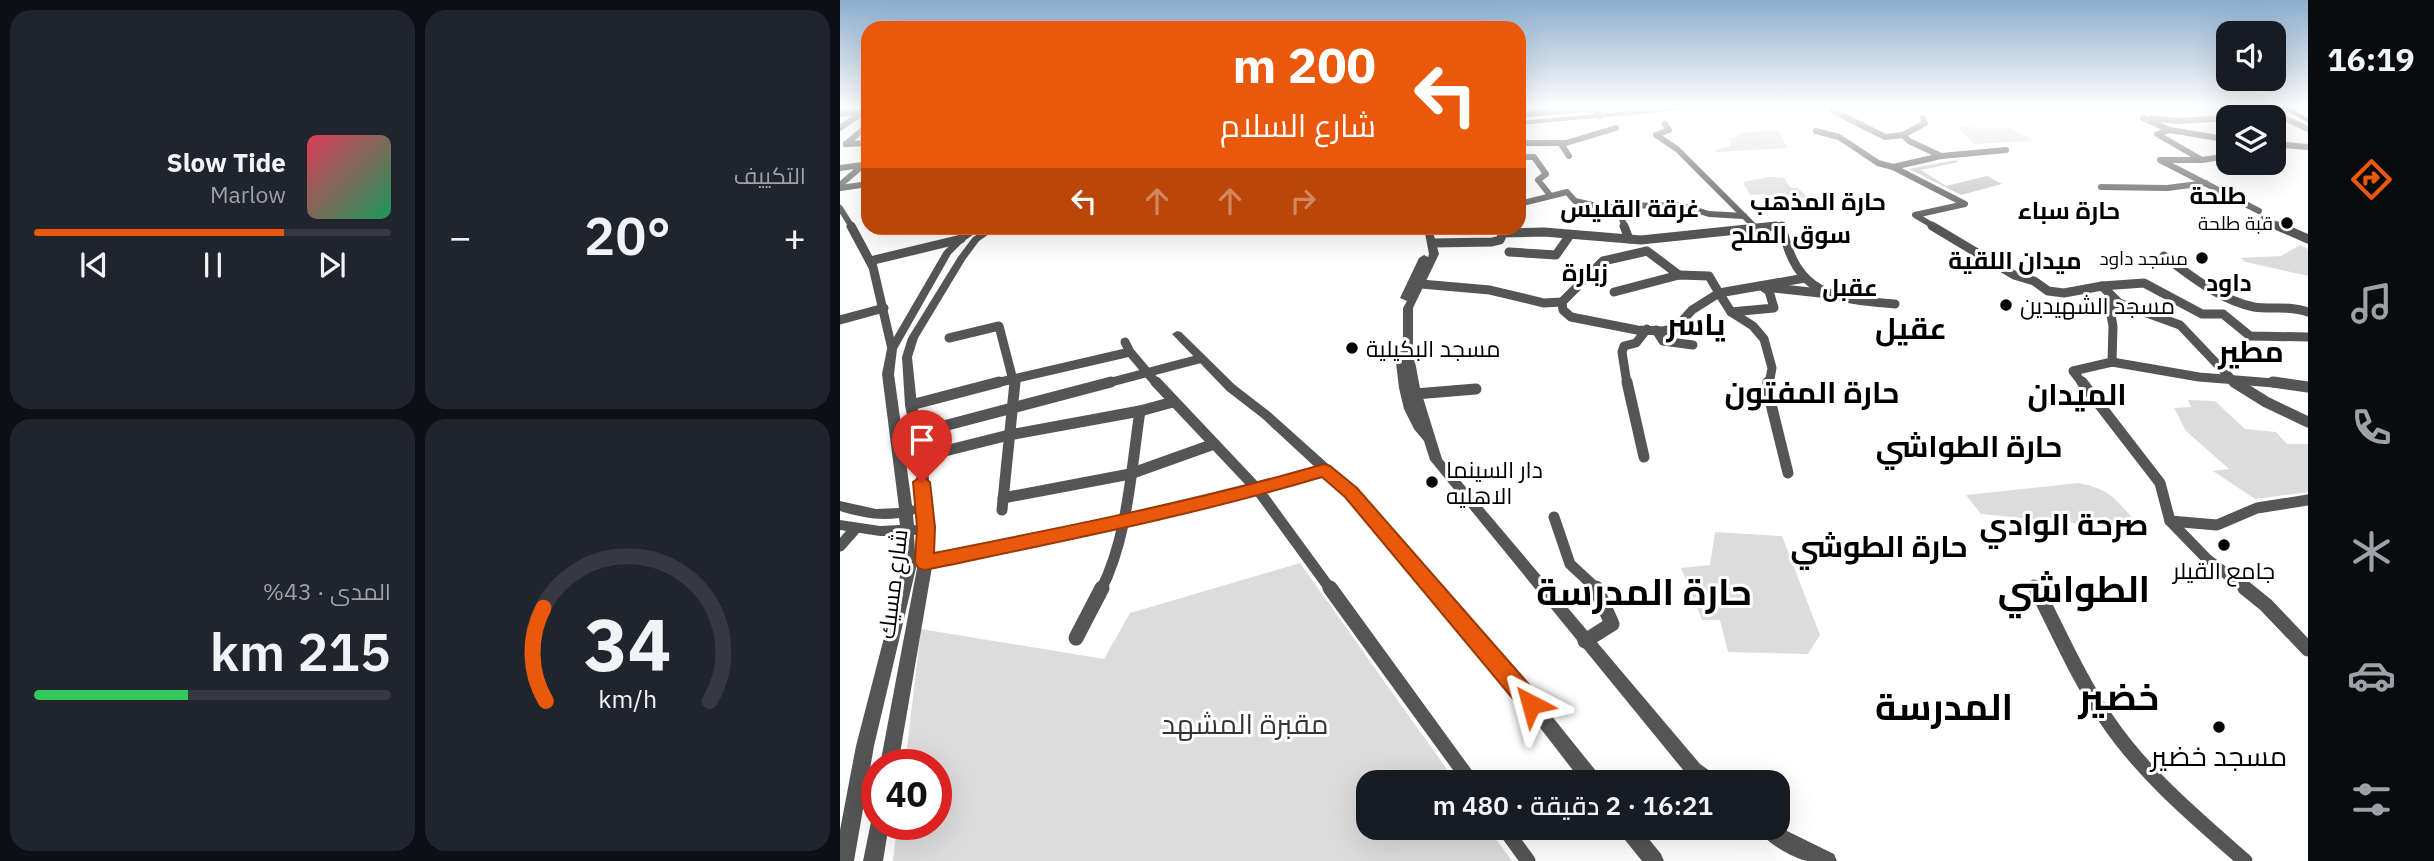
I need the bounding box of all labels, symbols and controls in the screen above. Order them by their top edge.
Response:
map controls [2216,21,2286,175]
button: sound [2216,21,2286,91]
text: 200 m [1232,33,1376,96]
text: 16:19 [2327,38,2415,80]
icon: left [1400,49,1491,140]
text: شارع السلام [1220,104,1376,146]
button: layers [2216,105,2286,175]
text: Slow Tide [166,145,286,179]
icon: directions [2347,155,2396,204]
text: التكييف [734,160,806,190]
text: Marlow [210,179,286,209]
district label: طلحة [2189,179,2247,211]
icon: left [1065,182,1103,220]
icon: ahead [1138,182,1176,220]
icon: ahead [1211,182,1249,220]
icon: right [1284,182,1322,220]
district label: حارة المذهب [1750,185,1886,217]
district label: غرقة القليس [1560,192,1700,224]
district label: حارة سباء [2018,194,2120,226]
text: 20° [584,202,671,269]
place label: قبة طلحة [2198,211,2273,235]
text: − [449,212,472,261]
text: + [783,212,806,261]
marker: قبة طلحة [2279,215,2295,231]
district label: سوق الملح [1731,218,1851,251]
district label: ميدان اللقية [1948,244,2082,276]
icon: previous [75,246,113,284]
icon: pause [194,246,232,284]
icon: next [313,246,351,284]
place label: مسجد داود [2100,246,2188,270]
marker: مسجد داود [2194,250,2210,266]
district label: زبارة [1562,256,1608,288]
district label: داود [2206,266,2252,298]
district label: عقبل [1822,271,1878,303]
icon: music [2347,279,2396,328]
place label: مسجد الشهيدين [2020,290,2175,320]
marker: مسجد الشهيدين [1998,297,2014,313]
district label: ياسر [1666,304,1725,343]
district label: عقيل [1875,308,1947,347]
district label: مطير [2217,331,2284,370]
place label: مسجد البكيلية [1366,333,1500,363]
marker: مسجد البكيلية [1344,340,1360,356]
district label: حارة المفتون [1725,372,1899,411]
district label: الميدان [2027,374,2127,413]
icon: phone [2347,403,2396,452]
pin [892,410,952,482]
icon: arrive [903,421,941,459]
district label: حارة الطواشي [1876,426,2062,470]
place label: دار السينما الاهليه [1446,454,1543,510]
marker: دار السينما الاهليه [1424,474,1440,490]
district label: صرحة الوادي [1980,504,2148,549]
district label: حارة الطوشي [1790,526,1968,570]
icon: climate [2347,527,2396,576]
street label: شارع مسيك [870,528,916,641]
marker: جامع القيلر [2216,537,2232,553]
place label: جامع القيلر [2171,555,2275,587]
district label: الطواشي [1998,564,2150,619]
district label: حارة المدرسة [1536,567,1752,615]
text: المدى · 43% [263,576,391,606]
text: 34 [584,596,671,691]
text: 215 km [210,618,391,685]
icon: car [2347,651,2396,700]
position arrow [1494,667,1568,741]
district label: خضير [2078,672,2159,720]
text: km/h [598,682,657,715]
district label: المدرسة [1875,682,2013,730]
park label: مقبرة المشهد [1161,705,1329,742]
marker: مسجد خضير [2211,719,2227,735]
place label: مسجد خضير [2149,737,2287,774]
speed limit sign: 40 [861,749,952,840]
icon: filters [2347,775,2396,824]
text: 16:21 · 2 دقيقة · 480 m [1433,788,1713,822]

